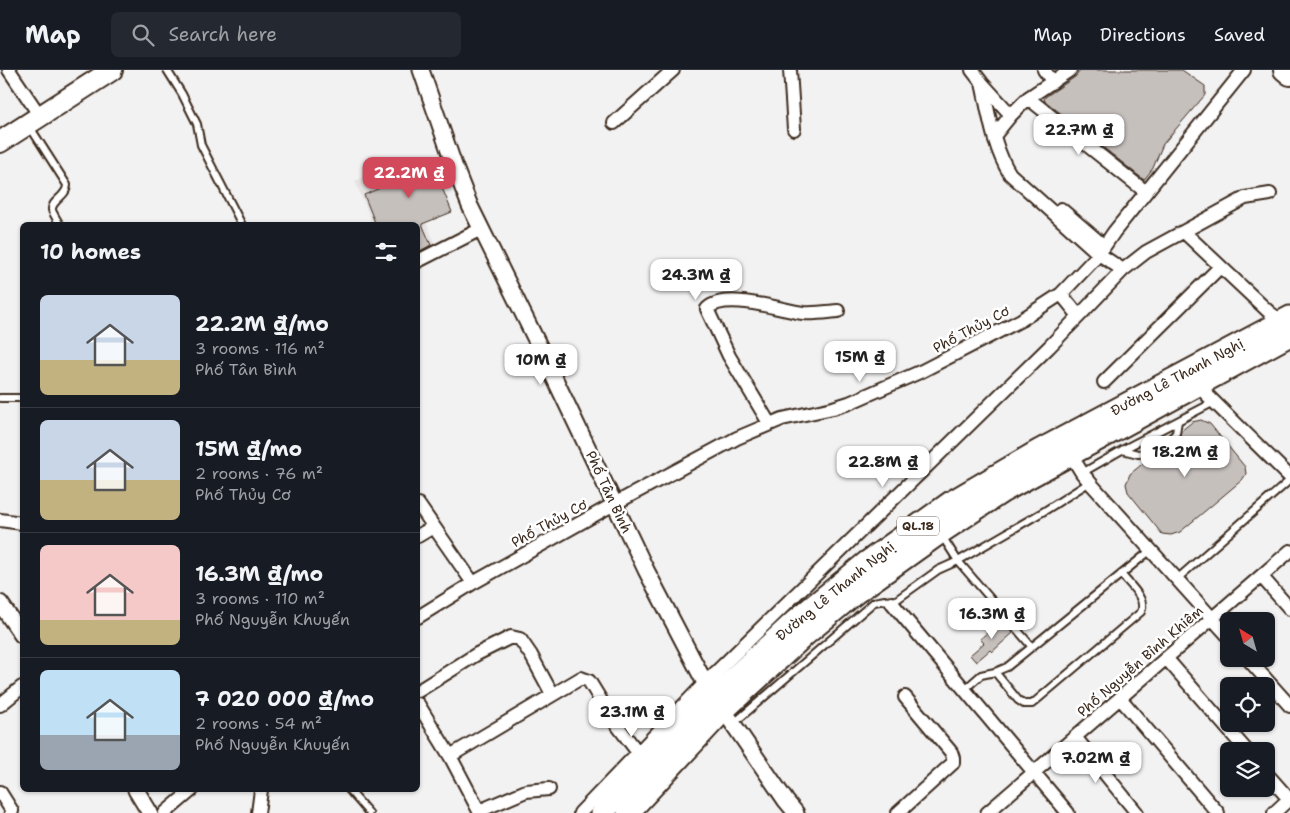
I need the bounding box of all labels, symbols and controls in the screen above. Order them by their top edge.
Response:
search box [111,12,461,57]
text: Map [25,19,81,51]
icon: search [129,21,157,49]
text: Search here [169,22,277,47]
text: Map [1034,23,1072,47]
text: Directions [1100,23,1186,47]
text: Saved [1214,23,1265,47]
pin: 22.7M ₫ [1033,114,1125,156]
text: 22.7M ₫ [1044,119,1114,140]
pin: 22.2M ₫ [363,156,455,199]
text: 22.2M ₫ [374,162,444,183]
text: 10 homes [40,238,141,266]
icon: filters [372,238,400,266]
pin: 24.3M ₫ [650,258,742,301]
text: 24.3M ₫ [661,264,731,285]
street label: Phố Thủy Cơ [930,301,1013,357]
text: 22.2M ₫/mo [195,310,329,338]
icon: home [80,315,140,375]
street label: Đường Lê Thanh Nghị [1107,334,1247,420]
text: 3 rooms · 116 m² [195,338,325,359]
pin: 15M ₫ [825,340,895,383]
pin: 10M ₫ [506,344,576,386]
text: 15M ₫ [835,346,885,367]
text: 10M ₫ [515,349,567,370]
text: Phố Tân Bình [195,359,297,380]
text: 15M ₫/mo [195,435,302,463]
pin: 18.2M ₫ [1139,436,1231,478]
icon: home [80,440,140,500]
text: 18.2M ₫ [1152,441,1218,462]
pin: 22.8M ₫ [837,446,929,488]
street label: Phố Tân Bình [582,448,636,536]
text: 22.8M ₫ [848,451,918,472]
text: 2 rooms · 76 m² [195,463,323,484]
text: Phố Thủy Cơ [195,484,291,505]
street label: Phố Thủy Cơ [508,495,590,551]
road number: QL.18 [897,516,939,536]
street label: Đường Lê Thanh Nghị [772,537,898,645]
text: 16.3M ₫/mo [195,560,323,588]
icon: home [80,565,140,625]
text: 3 rooms · 110 m² [195,588,325,609]
pin: 16.3M ₫ [946,598,1038,640]
street label: Phố Nguyễn Bỉnh Khiêm [1073,601,1207,721]
text: 16.3M ₫ [959,603,1025,624]
text: Phố Nguyễn Khuyến [195,609,350,630]
north arrow [1220,612,1275,668]
map controls [1220,612,1275,797]
button: locate [1220,677,1275,732]
text: 7 020 000 ₫/mo [195,685,374,713]
icon: home [80,690,140,750]
pin: 23.1M ₫ [586,696,678,738]
text: 23.1M ₫ [599,701,665,722]
text: 2 rooms · 54 m² [195,713,322,734]
text: Phố Nguyễn Khuyến [195,734,350,755]
pin: 7.02M ₫ [1050,742,1142,784]
button: layers [1220,742,1275,797]
text: 7.02M ₫ [1062,747,1130,768]

